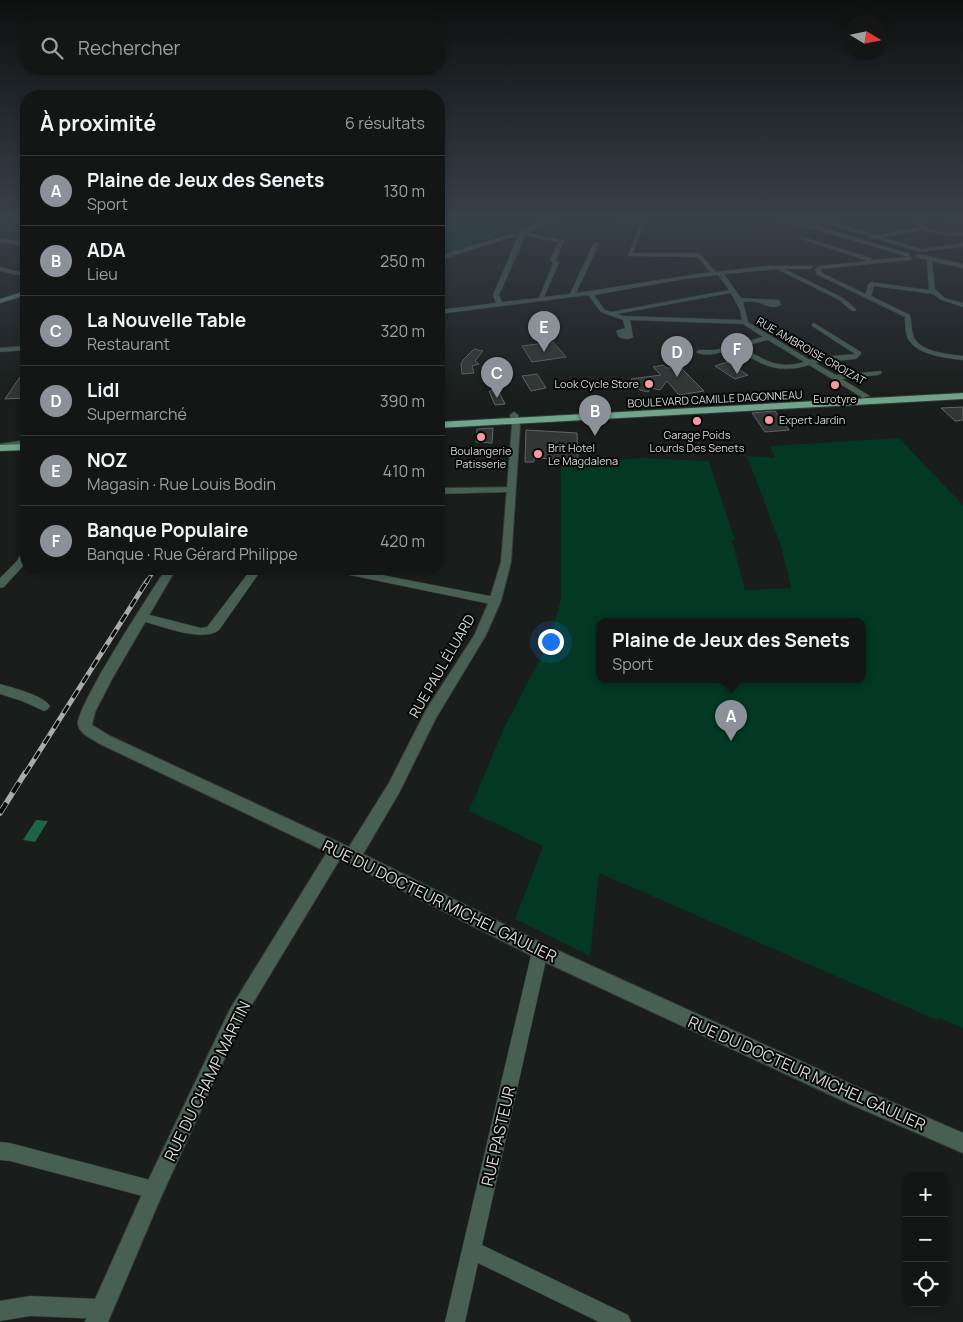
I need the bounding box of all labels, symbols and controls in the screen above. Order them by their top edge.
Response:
north arrow [843,15,888,60]
search box [20,20,445,75]
icon: search [38,34,66,62]
text: Rechercher [78,35,180,61]
text: À proximité [40,109,156,137]
text: 6 résultats [345,112,425,134]
text: Plaine de Jeux des Senets [87,167,324,193]
text: A [51,180,61,202]
text: 130 m [383,180,425,202]
text: Sport [87,193,128,215]
text: ADA [87,237,125,263]
text: B [51,250,61,272]
text: 250 m [380,250,425,272]
text: Lieu [87,263,118,285]
text: La Nouvelle Table [87,307,246,333]
pin: E [528,311,560,352]
street label: RUE AMBROISE CROIZAT [754,313,869,388]
text: C [50,320,62,342]
text: 320 m [381,320,425,342]
text: Restaurant [87,333,170,355]
pin: F [721,333,753,374]
pin: D [661,336,693,377]
pin: C [481,357,513,398]
place label: Look Cycle Store [554,376,640,391]
text: Lidl [87,377,120,403]
marker: Look Cycle Store [643,378,655,390]
marker: Eurotyre [829,379,841,391]
street label: BOULEVARD CAMILLE DAGONNEAU [627,386,803,411]
text: D [50,390,62,412]
text: 390 m [380,390,425,412]
place label: Eurotyre [813,391,857,406]
pin: B [579,395,611,436]
text: Supermarché [87,403,187,425]
place label: Expert Jardin [779,412,845,427]
marker: Expert Jardin [763,414,775,426]
marker: Garage Poids Lourds Des Senets [691,415,703,427]
place label: Garage Poids Lourds Des Senets [650,427,745,455]
marker: Boulangerie Patisserie [475,431,487,443]
place label: Brit Hotel Le Magdalena [548,440,618,468]
place label: Boulangerie Patisserie [451,443,512,471]
text: NOZ [87,447,128,473]
marker: Brit Hotel Le Magdalena [532,448,544,460]
text: E [51,460,61,482]
text: 410 m [383,460,425,482]
text: Magasin · Rue Louis Bodin [87,473,276,495]
text: Banque Populaire [87,517,248,543]
text: F [52,530,60,552]
text: 420 m [380,530,425,552]
text: Banque · Rue Gérard Philippe [87,543,298,565]
street label: RUE PAUL ÉLUARD [404,611,479,721]
popup [596,618,866,683]
text: Plaine de Jeux des Senets [612,627,850,653]
your location [538,629,564,655]
text: Sport [612,653,653,675]
pin: A [715,700,747,741]
street label: RUE DU DOCTEUR MICHEL GAULIER [319,835,561,967]
street label: RUE DU CHAMP MARTIN [159,997,255,1165]
street label: RUE DU DOCTEUR MICHEL GAULIER [685,1010,929,1136]
street label: RUE PASTEUR [476,1084,520,1188]
map controls [903,1172,948,1307]
button: + [903,1172,948,1217]
button: − [903,1217,948,1262]
button: locate [903,1262,948,1307]

